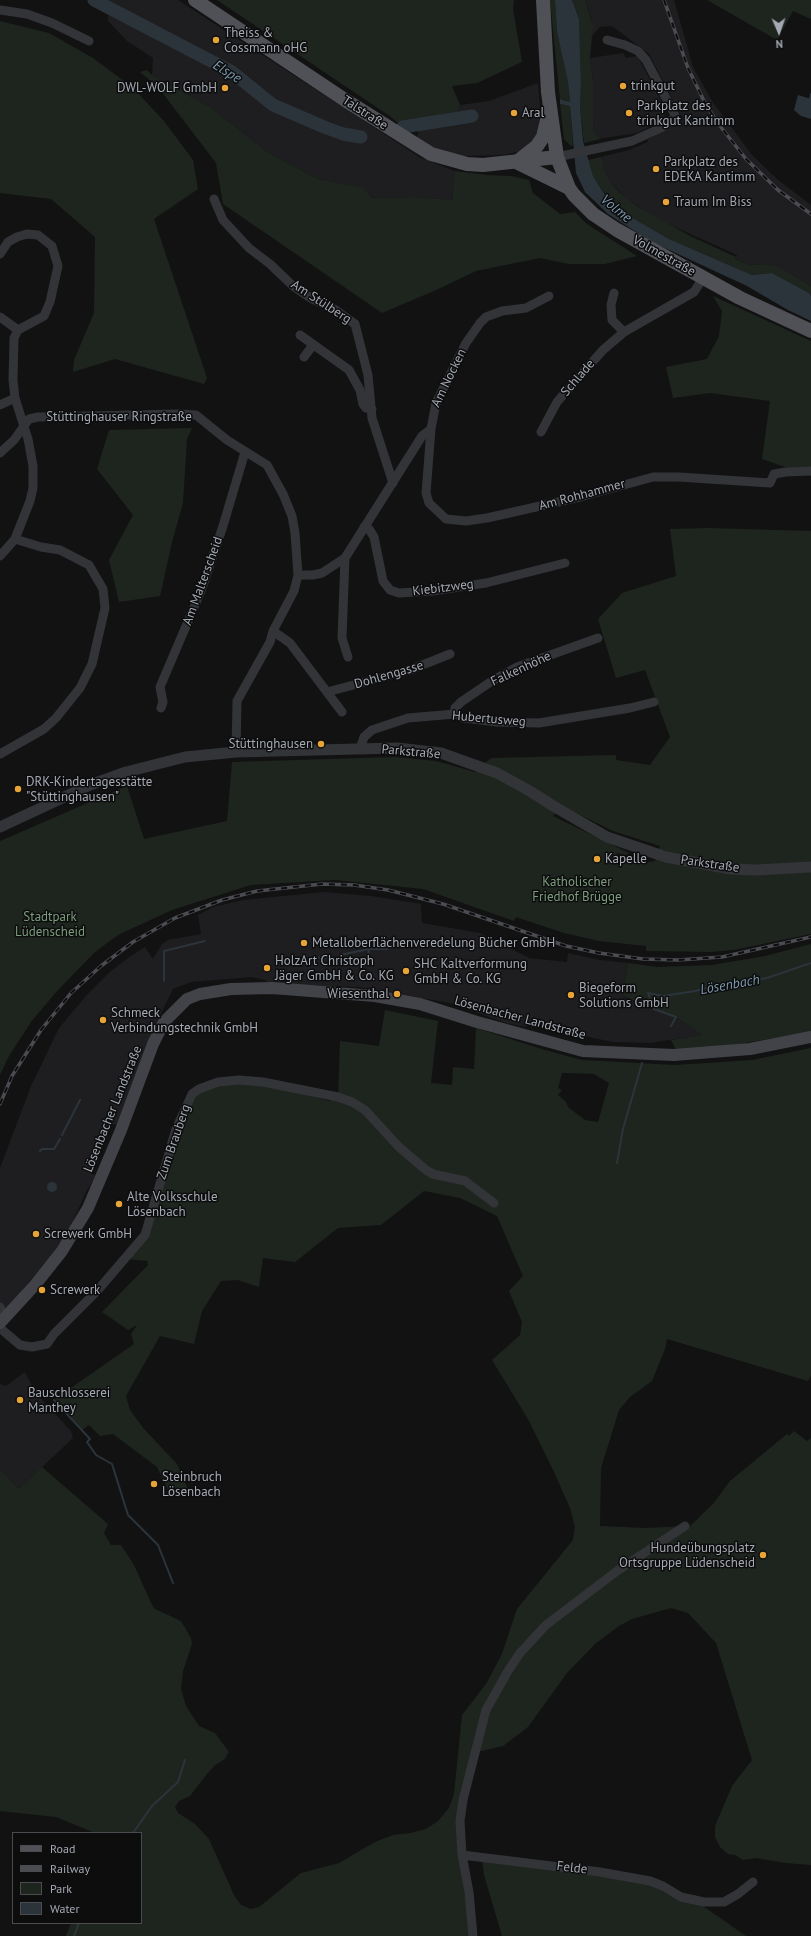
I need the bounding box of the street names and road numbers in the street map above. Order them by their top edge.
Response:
street label: Talstraße [339,93,391,133]
street label: Volmestraße [630,232,698,280]
street label: Am Stülberg [288,277,354,327]
street label: Am Nocken [428,346,470,410]
street label: Schlade [558,356,598,400]
street label: Stüttinghauser Ringstraße [46,409,192,425]
street label: Am Rohhammer [537,476,627,514]
street label: Am Malterscheid [180,535,226,627]
street label: Kiebitzweg [411,577,475,599]
street label: Falkenhöhe [488,648,554,690]
street label: Dohlengasse [353,658,425,692]
street label: Hubertusweg [452,708,526,730]
street label: Parkstraße [381,742,441,762]
street label: Parkstraße [680,852,740,876]
street label: Lösenbacher Landstraße [453,993,587,1043]
street label: Lösenbacher Landstraße [80,1043,146,1175]
street label: Zum Brauberg [154,1102,194,1182]
street label: Felde [556,1858,588,1878]

